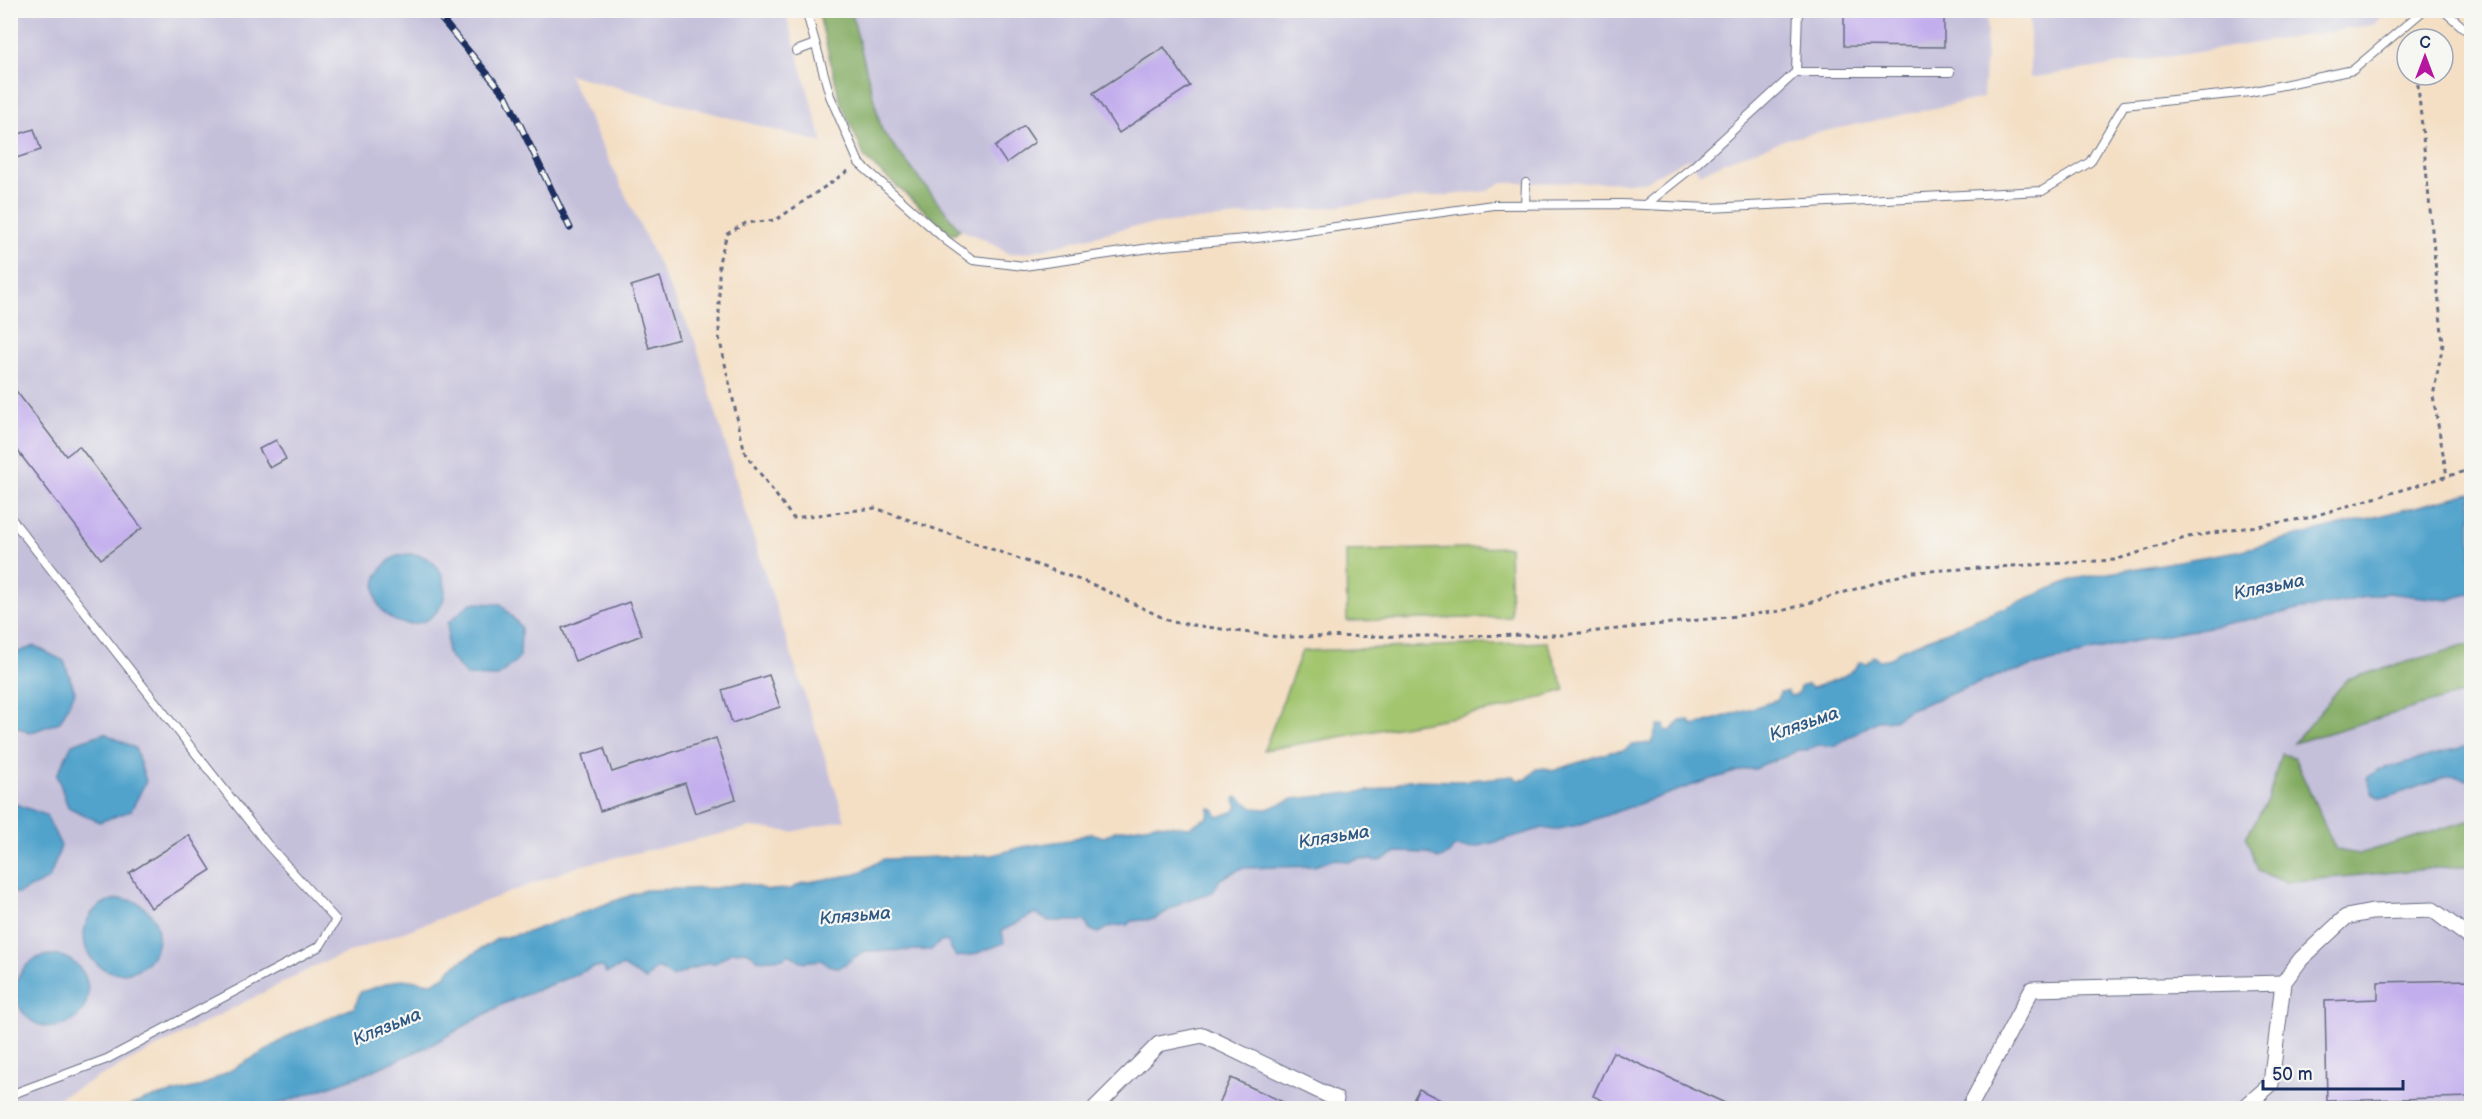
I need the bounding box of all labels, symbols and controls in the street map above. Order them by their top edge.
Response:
north arrow [2395,27,2455,87]
text: С [2419,34,2431,53]
water label: Клязьма [2232,570,2306,604]
water label: Клязьма [1767,702,1841,746]
water label: Клязьма [1297,821,1371,853]
water label: Клязьма [818,902,892,930]
water label: Клязьма [350,1004,424,1050]
scale bar [2263,1053,2402,1091]
text: 50 m [2272,1064,2313,1085]

